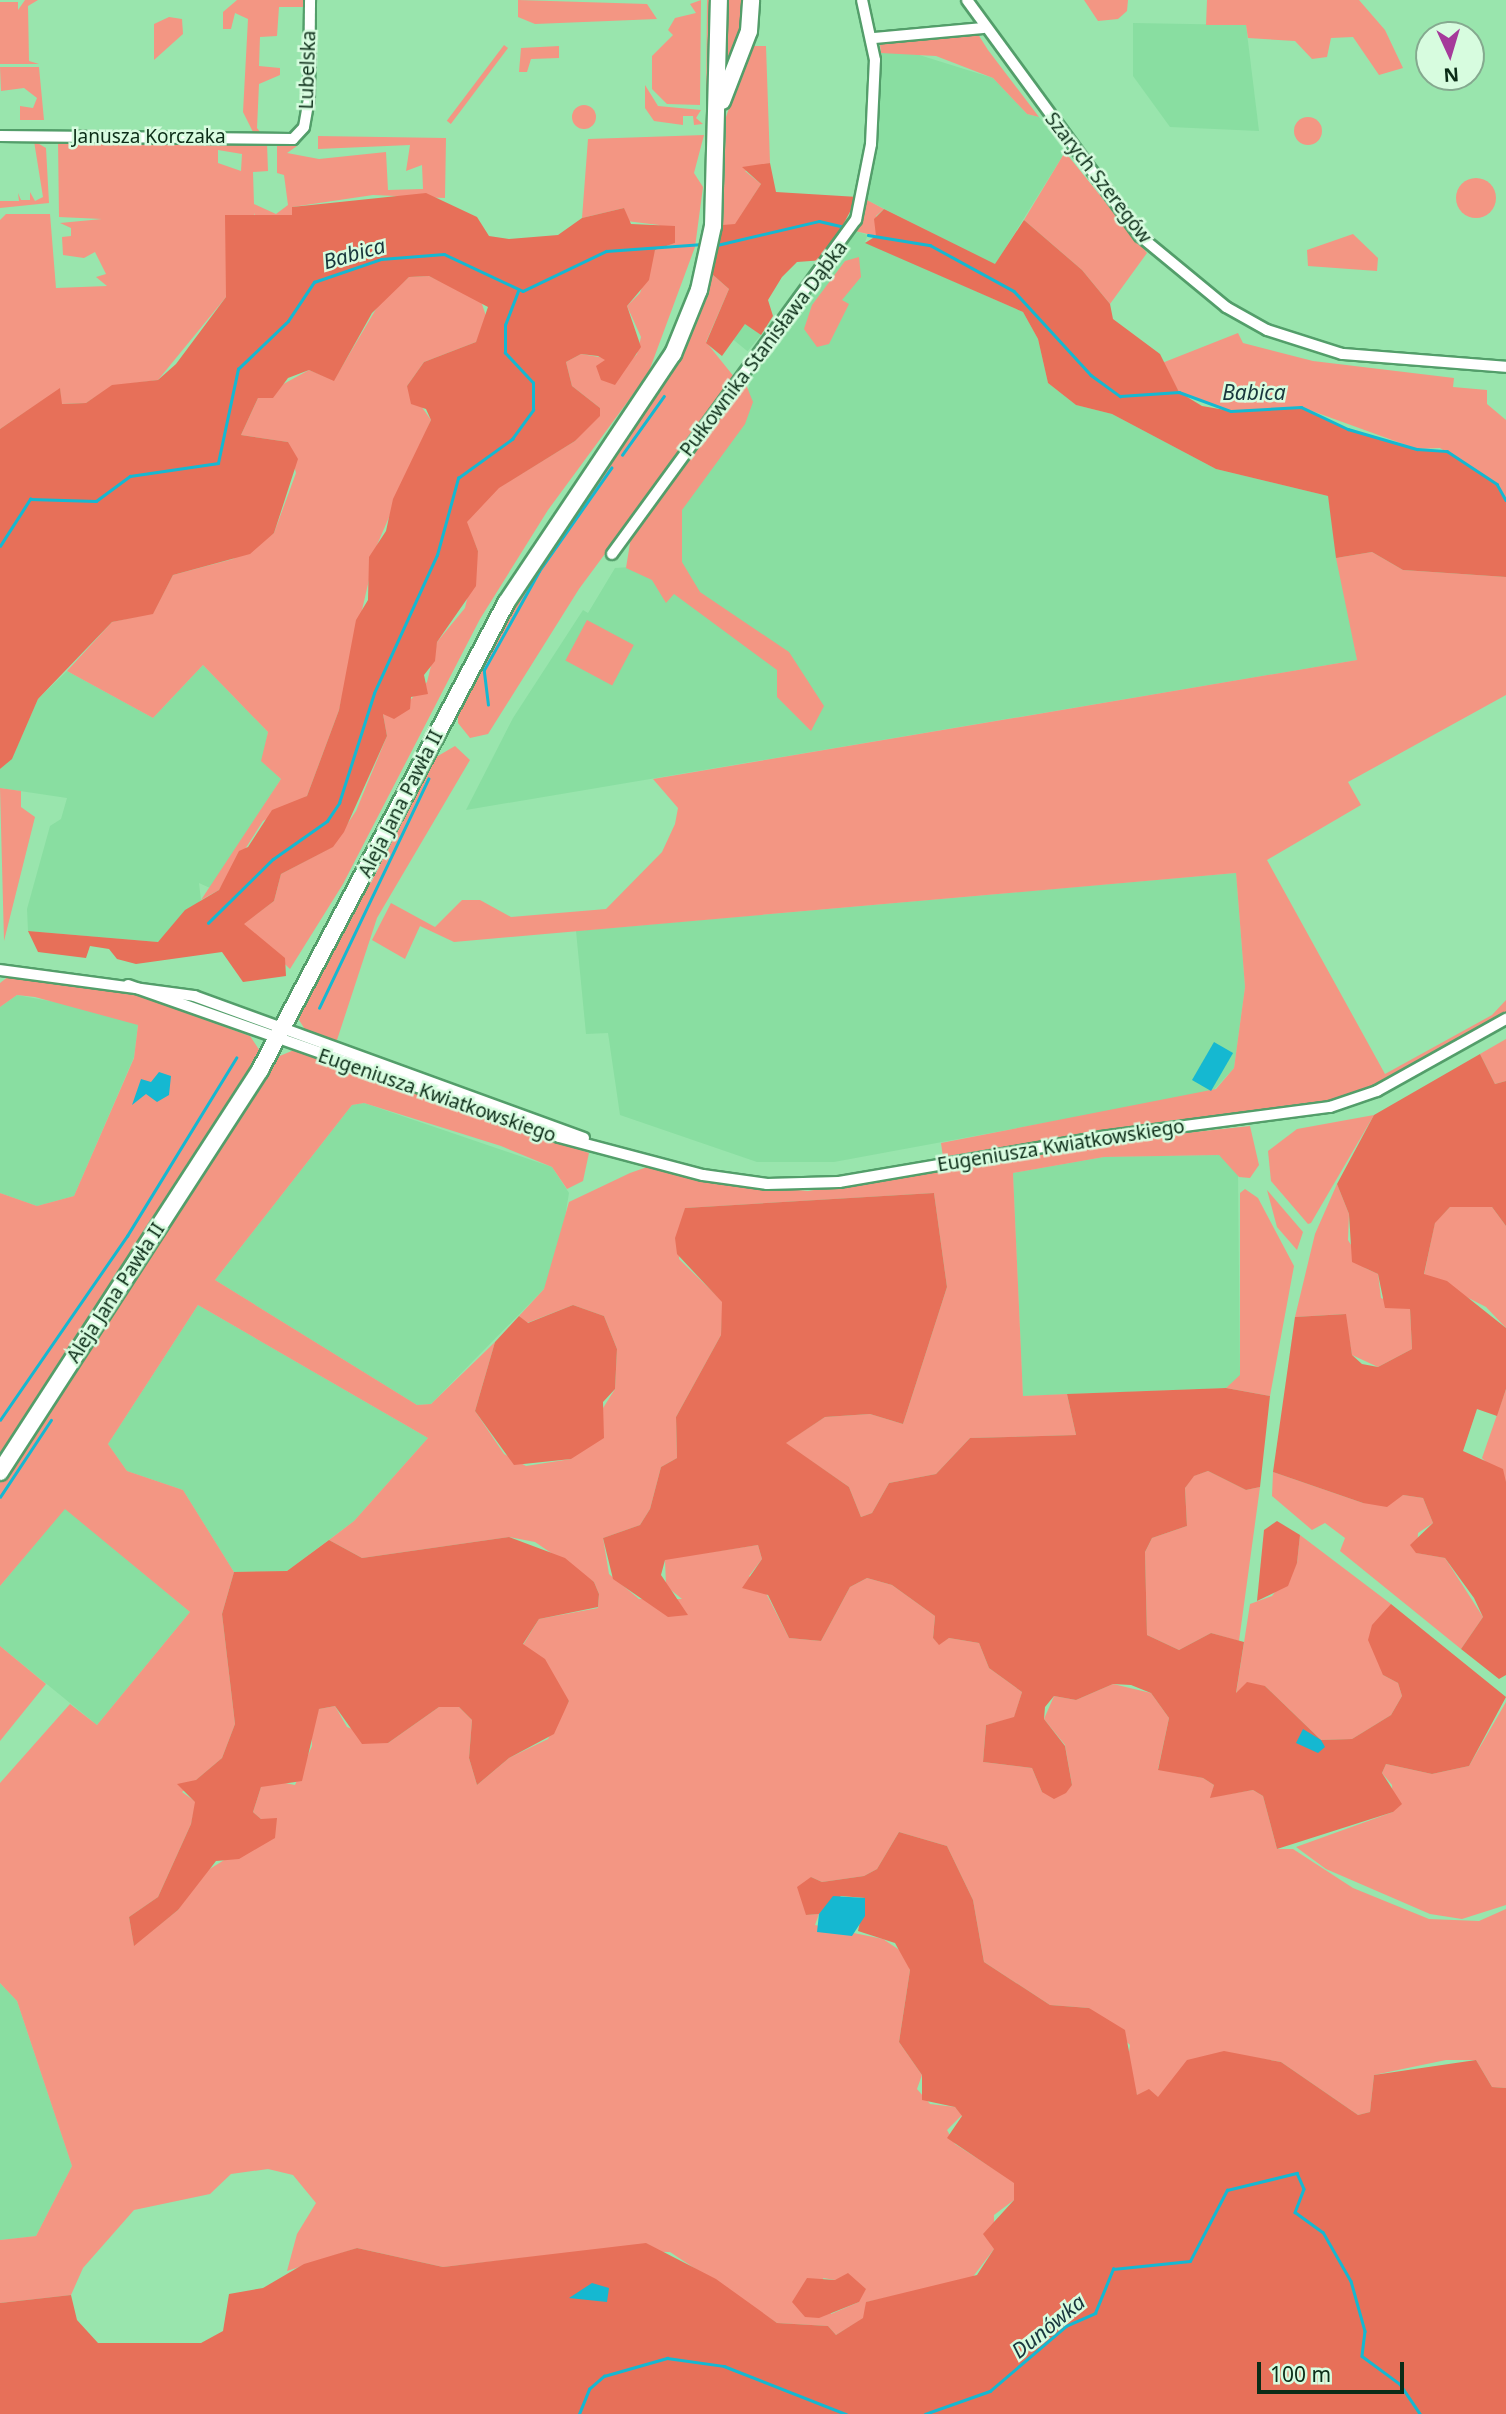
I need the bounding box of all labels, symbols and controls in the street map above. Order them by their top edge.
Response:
north arrow [1415,21,1485,91]
street label: Lubelska [295,30,321,110]
text: N [1443,61,1460,88]
street label: Szarych Szeregów [1040,108,1156,248]
street label: Janusza Korczaka [72,126,226,148]
water label: Babica [320,232,388,274]
street label: Pułkownika Stanisława Dąbka [676,237,852,461]
water label: Babica [1222,379,1286,405]
street label: Aleja Jana Pawła II [354,727,448,881]
street label: Eugeniusza Kwiatkowskiego [315,1045,559,1147]
street label: Eugeniusza Kwiatkowskiego [936,1115,1186,1177]
street label: Aleja Jana Pawła II [62,1219,170,1367]
water label: Dunówka [1006,2289,1090,2363]
scale bar [1261,2348,1408,2392]
text: 100 m [1270,2360,1331,2388]

